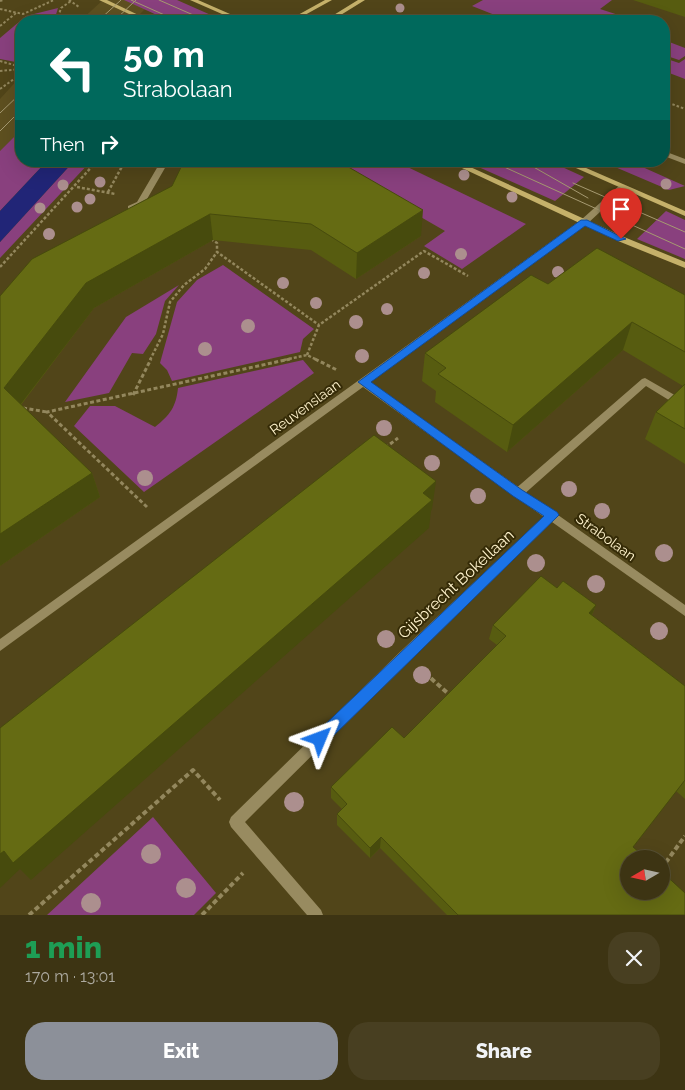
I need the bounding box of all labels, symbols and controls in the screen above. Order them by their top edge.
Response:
text: 50 m [123,34,205,75]
icon: left [40,35,105,100]
text: Strabolaan [123,76,233,102]
icon: right [95,130,123,158]
text: Then [40,133,85,155]
pin [600,188,642,239]
icon: arrive [607,195,635,223]
street label: Reuvenslaan [267,376,343,438]
street label: Strabolaan [573,510,639,564]
street label: Gijsbrecht Bokellaan [394,525,518,643]
position arrow [293,712,345,764]
north arrow [620,850,670,900]
map controls [620,850,670,900]
text: 1 min [25,930,102,965]
button: close [608,932,660,984]
text: 170 m · 13:01 [25,967,115,986]
button: Exit [25,1022,338,1080]
button: Share [348,1022,660,1080]

